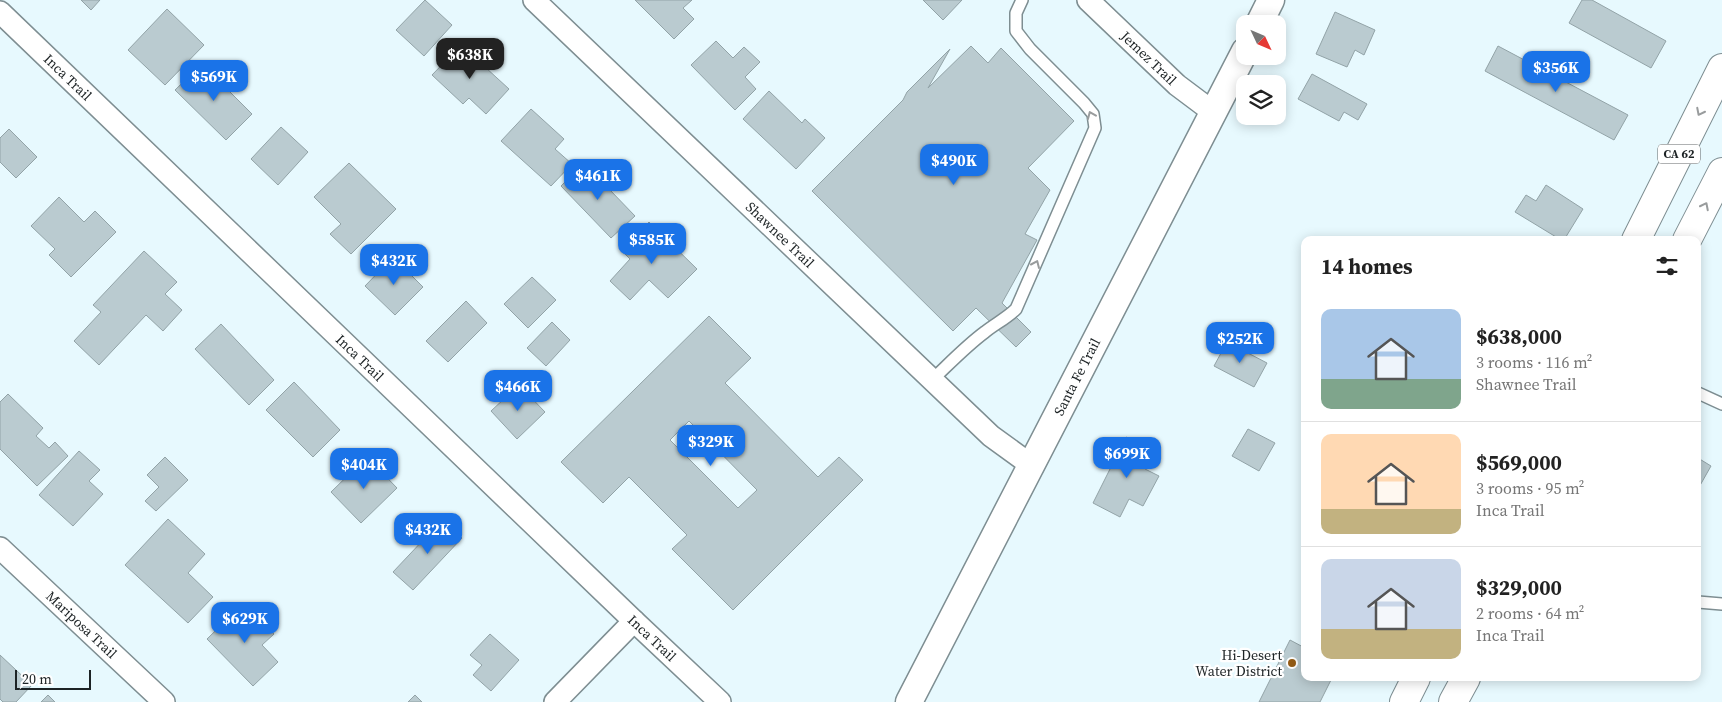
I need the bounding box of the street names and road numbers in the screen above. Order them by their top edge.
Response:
street label: Jemez Trail [1116,26,1181,90]
street label: Inca Trail [39,49,96,105]
road number: CA 62 [1658,144,1700,164]
street label: Shawnee Trail [741,197,819,272]
street label: Inca Trail [331,330,388,386]
street label: Santa Fe Trail [1049,335,1105,419]
street label: Mariposa Trail [42,586,122,663]
street label: Inca Trail [623,610,681,666]

